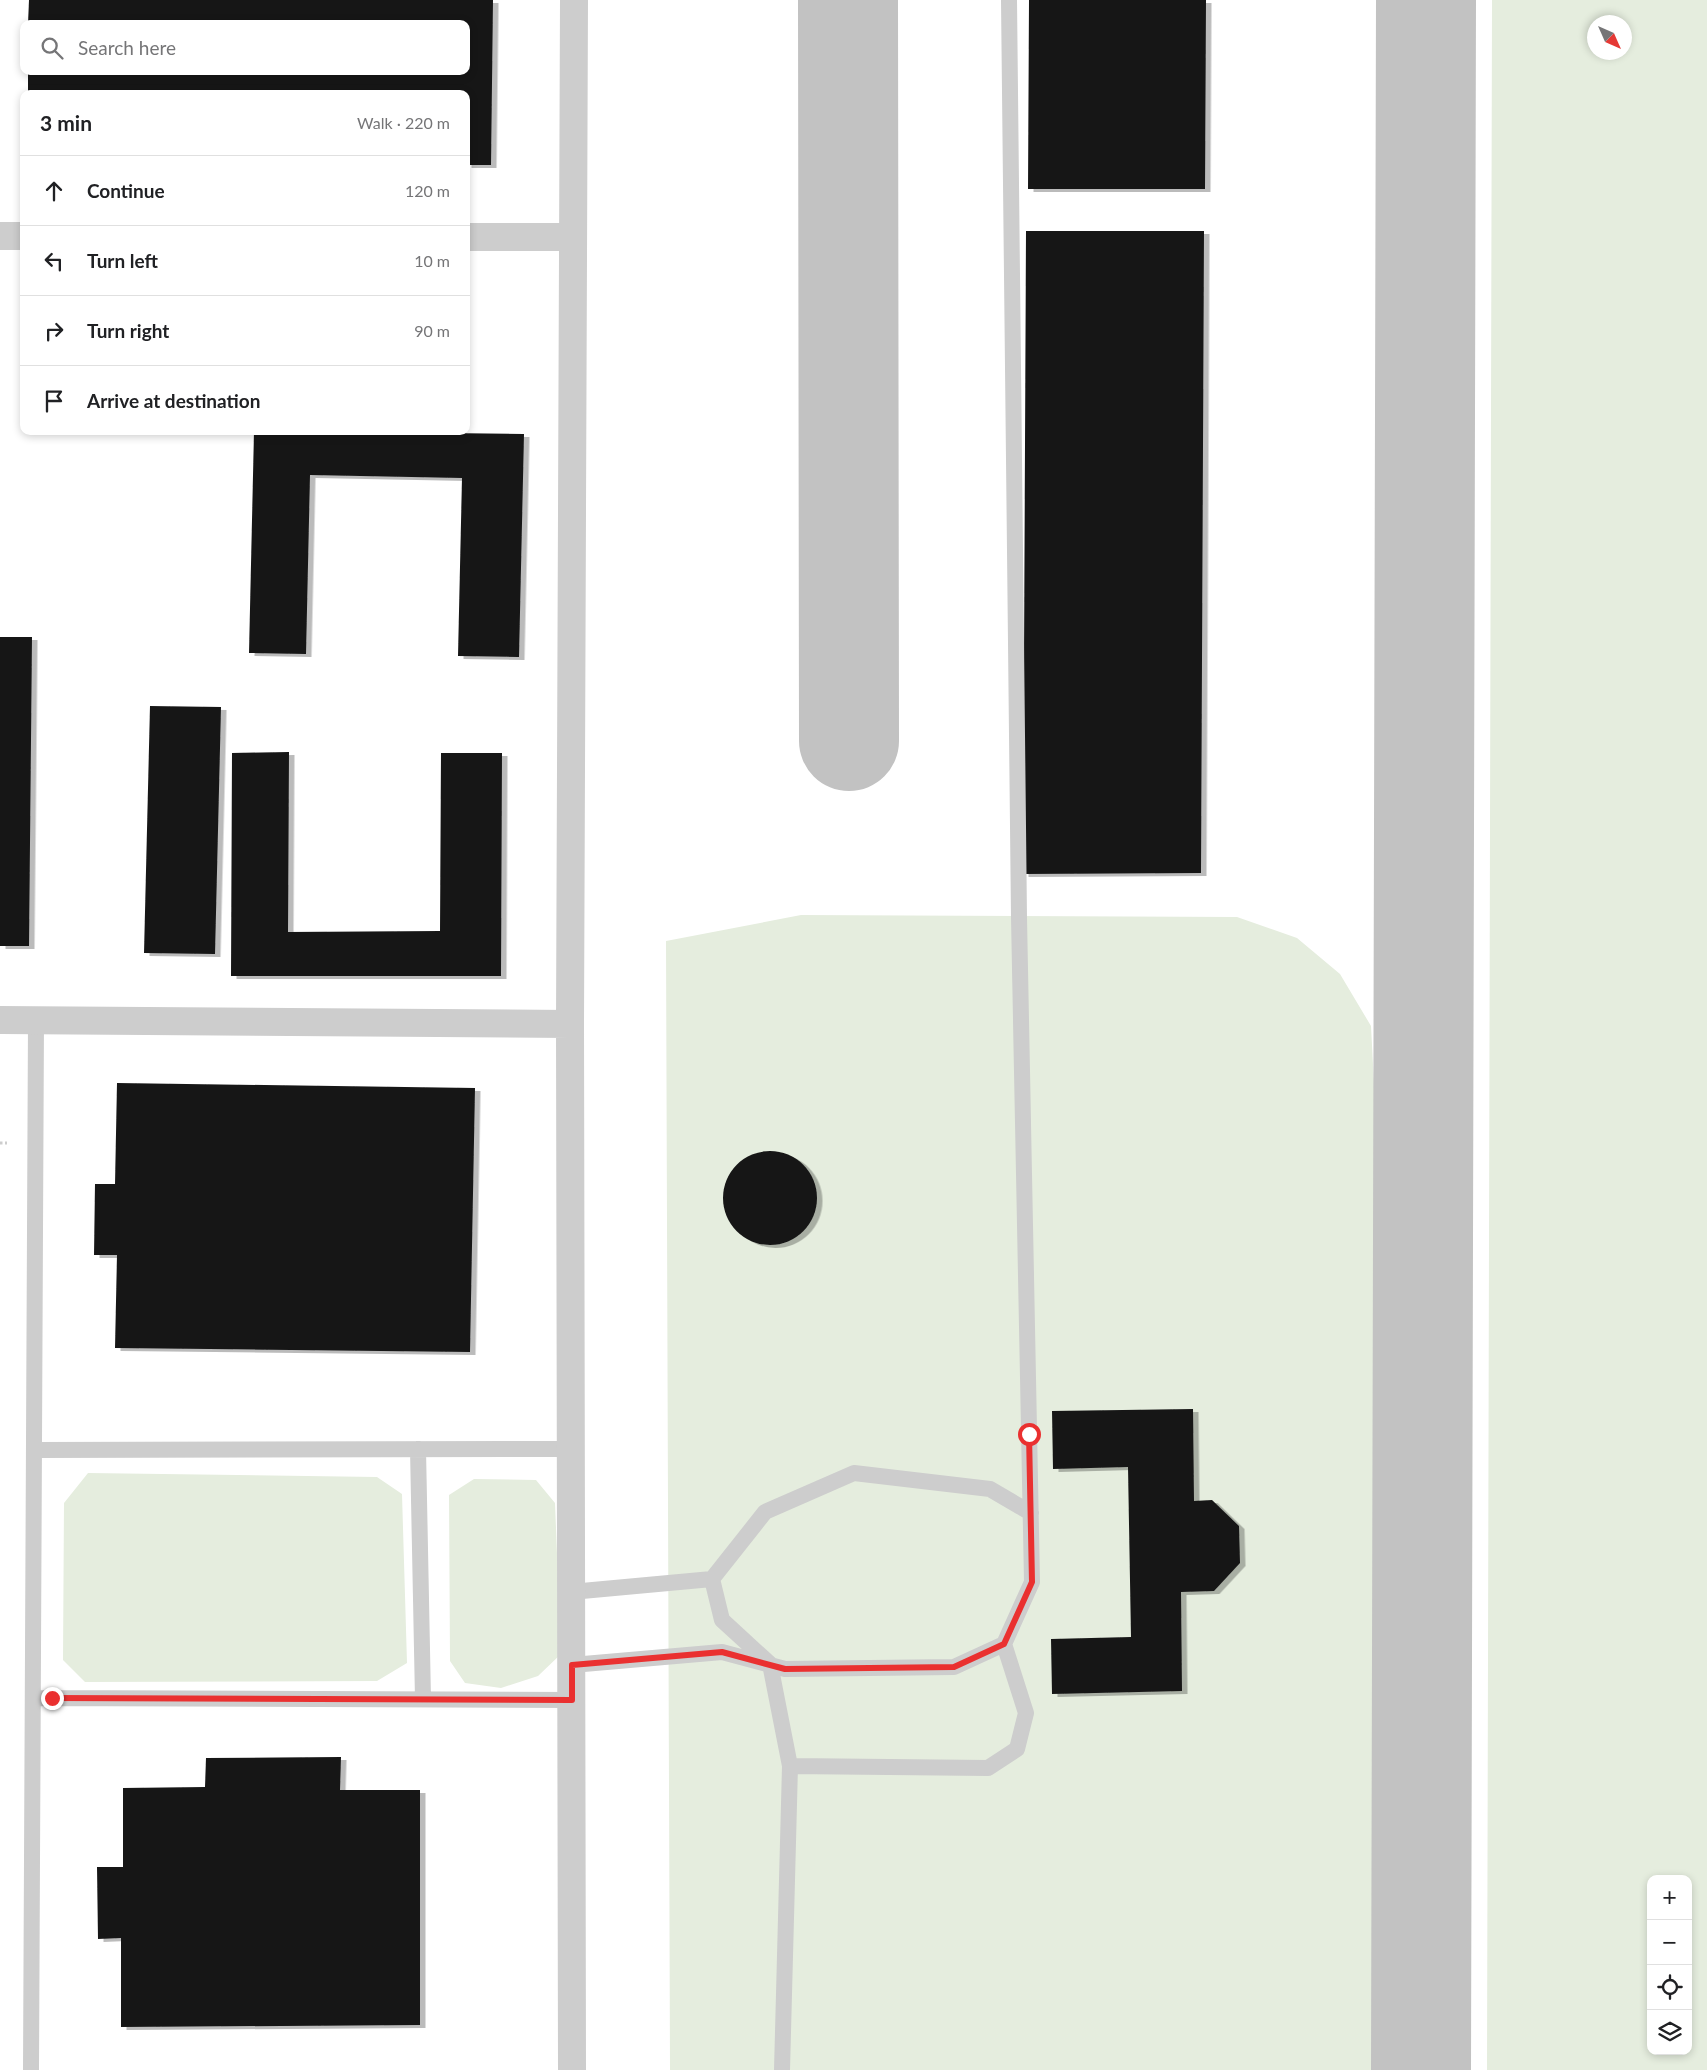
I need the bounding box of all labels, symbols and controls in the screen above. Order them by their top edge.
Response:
north arrow [1587,15,1632,60]
search box [20,20,470,75]
icon: search [38,34,66,62]
text: Search here [78,36,176,59]
text: 3 min [40,110,92,135]
text: Walk · 220 m [357,113,450,132]
icon: ahead [40,177,68,205]
text: Continue [87,179,165,202]
text: 120 m [405,181,450,200]
icon: left [40,247,68,275]
text: Turn left [87,249,158,272]
text: 10 m [414,251,450,270]
icon: right [40,317,68,345]
text: Turn right [87,319,169,342]
text: 90 m [414,321,450,340]
icon: arrive [40,387,68,415]
text: Arrive at destination [87,389,260,412]
route start [1018,1423,1041,1446]
route end [41,1687,64,1710]
map controls [1647,1875,1692,2055]
button: + [1647,1875,1692,1920]
button: − [1647,1920,1692,1965]
button: locate [1647,1965,1692,2010]
button: layers [1647,2010,1692,2055]

